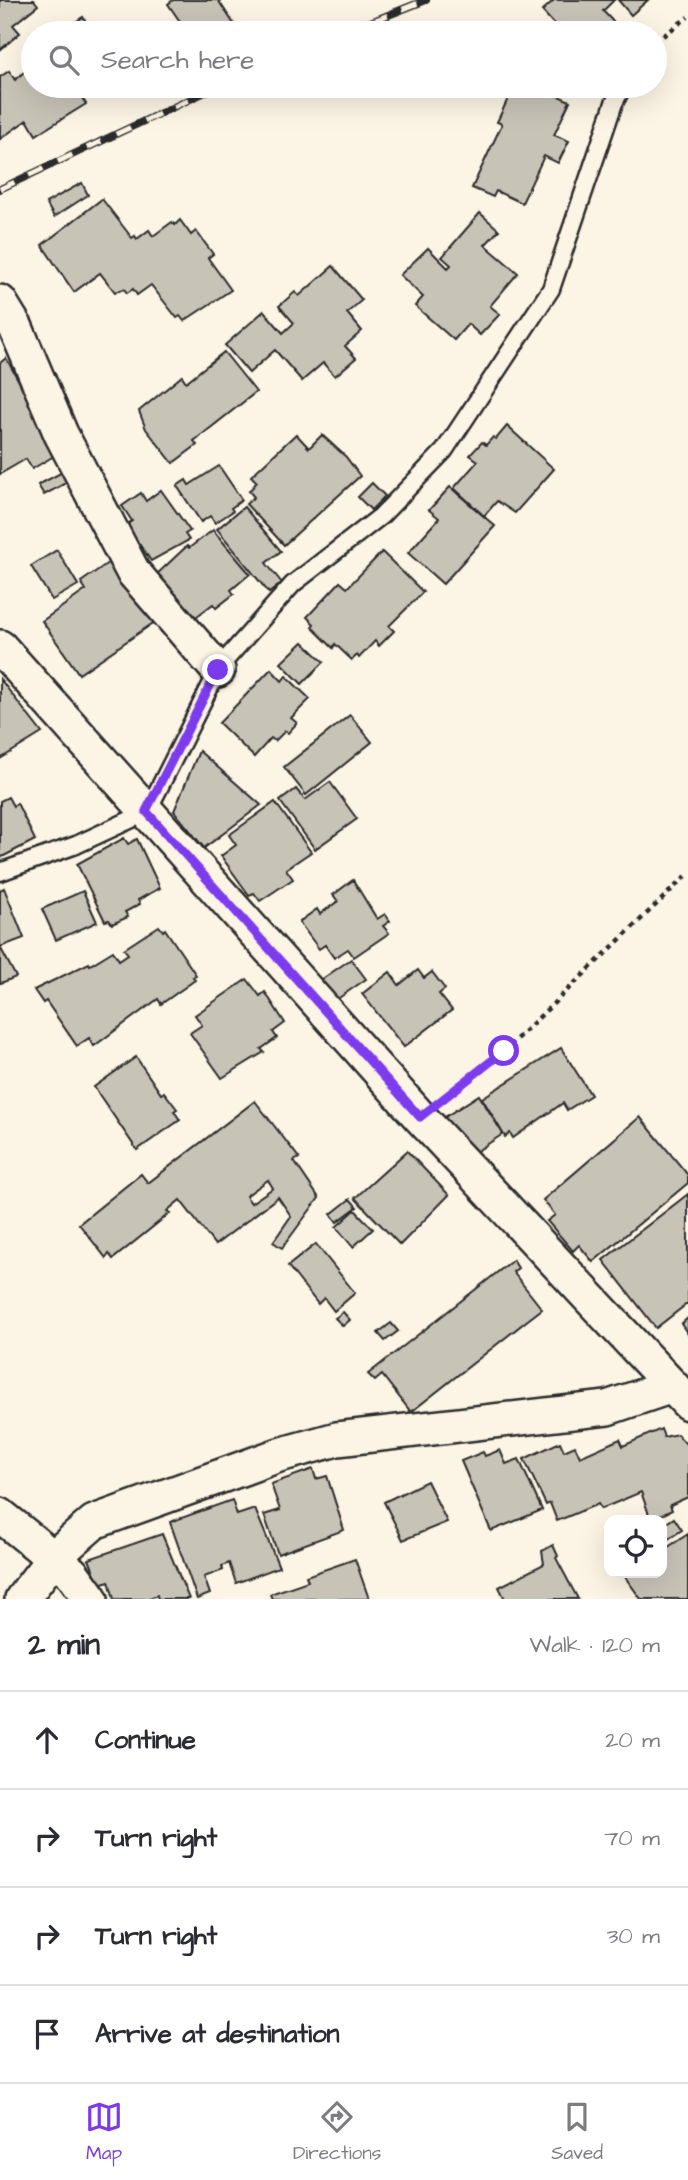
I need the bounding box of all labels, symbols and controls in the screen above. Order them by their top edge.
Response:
search box [21,21,667,98]
icon: search [45,41,83,79]
text: Search here [101,42,254,78]
route end [202,654,233,685]
route start [488,1035,519,1066]
map controls [604,1515,667,1578]
button: locate [604,1515,667,1578]
text: 2 min [28,1624,100,1666]
text: Walk · 120 m [530,1629,660,1661]
icon: ahead [28,1721,66,1759]
text: Continue [95,1722,196,1758]
text: 20 m [605,1724,660,1756]
icon: right [28,1819,66,1857]
text: Turn right [95,1820,217,1856]
text: 70 m [604,1822,660,1854]
icon: right [28,1917,66,1955]
text: Turn right [95,1918,217,1954]
text: 30 m [607,1920,660,1952]
icon: arrive [28,2015,66,2053]
text: Arrive at destination [95,2016,340,2052]
tab: Map [85,2098,123,2167]
tab: Directions [293,2098,381,2167]
tab: Saved [551,2098,603,2167]

